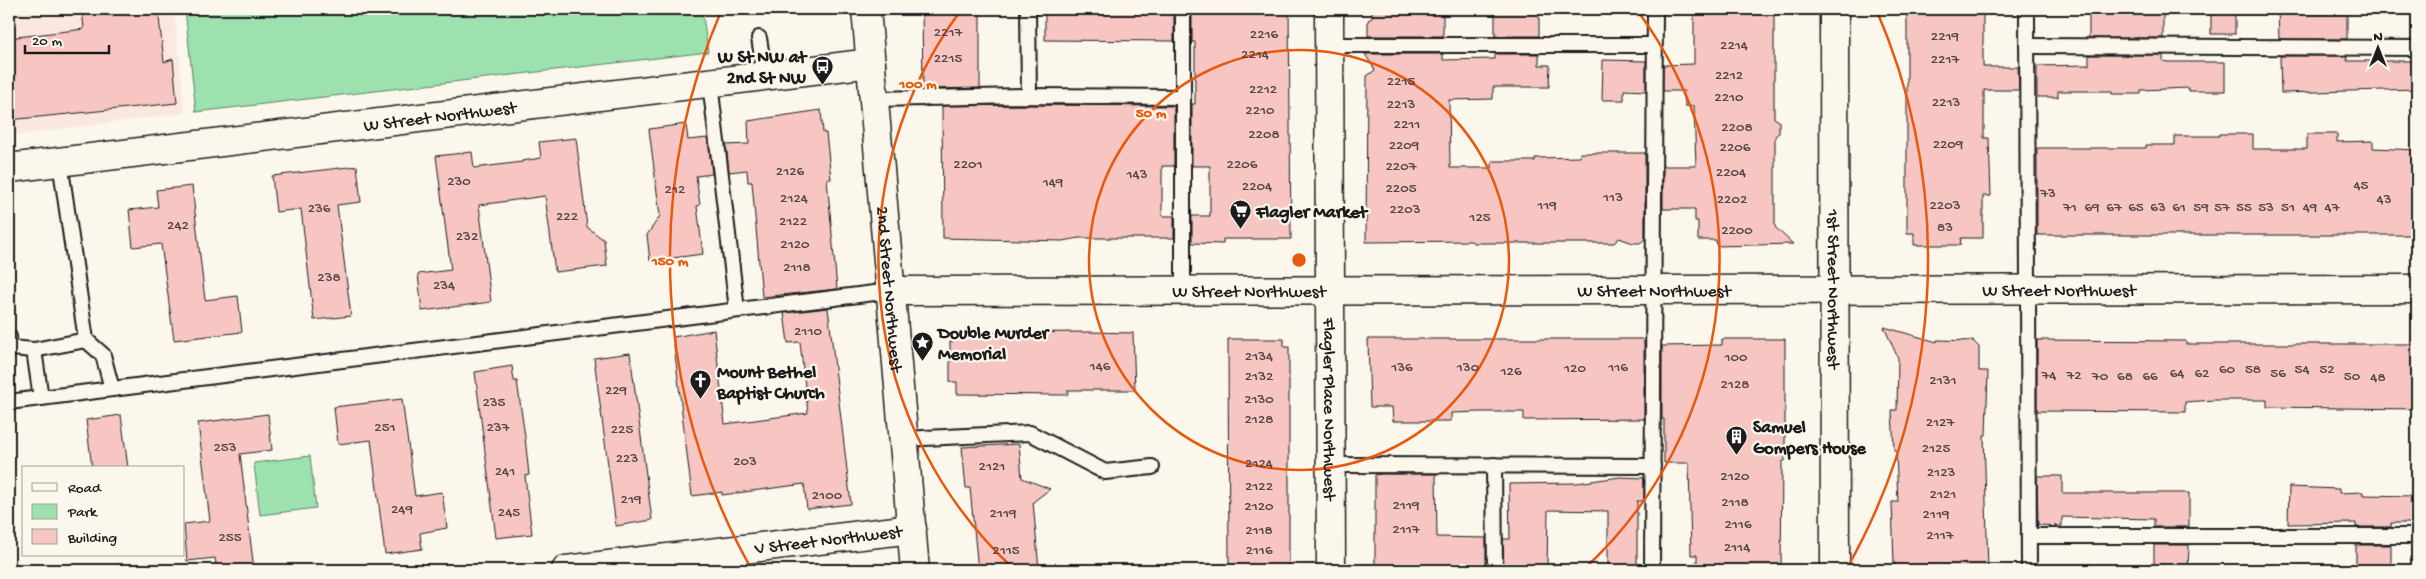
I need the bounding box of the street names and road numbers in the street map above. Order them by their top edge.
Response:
street label: W Street Northwest [363,98,519,138]
street label: 2nd Street Northwest [870,205,906,375]
street label: 1st Street Northwest [1821,208,1843,370]
street label: W Street Northwest [1982,281,2137,303]
street label: W Street Northwest [1172,282,1327,304]
street label: W Street Northwest [1577,282,1732,303]
street label: Flagler Place Northwest [1317,317,1339,502]
street label: V Street Northwest [753,522,905,561]

